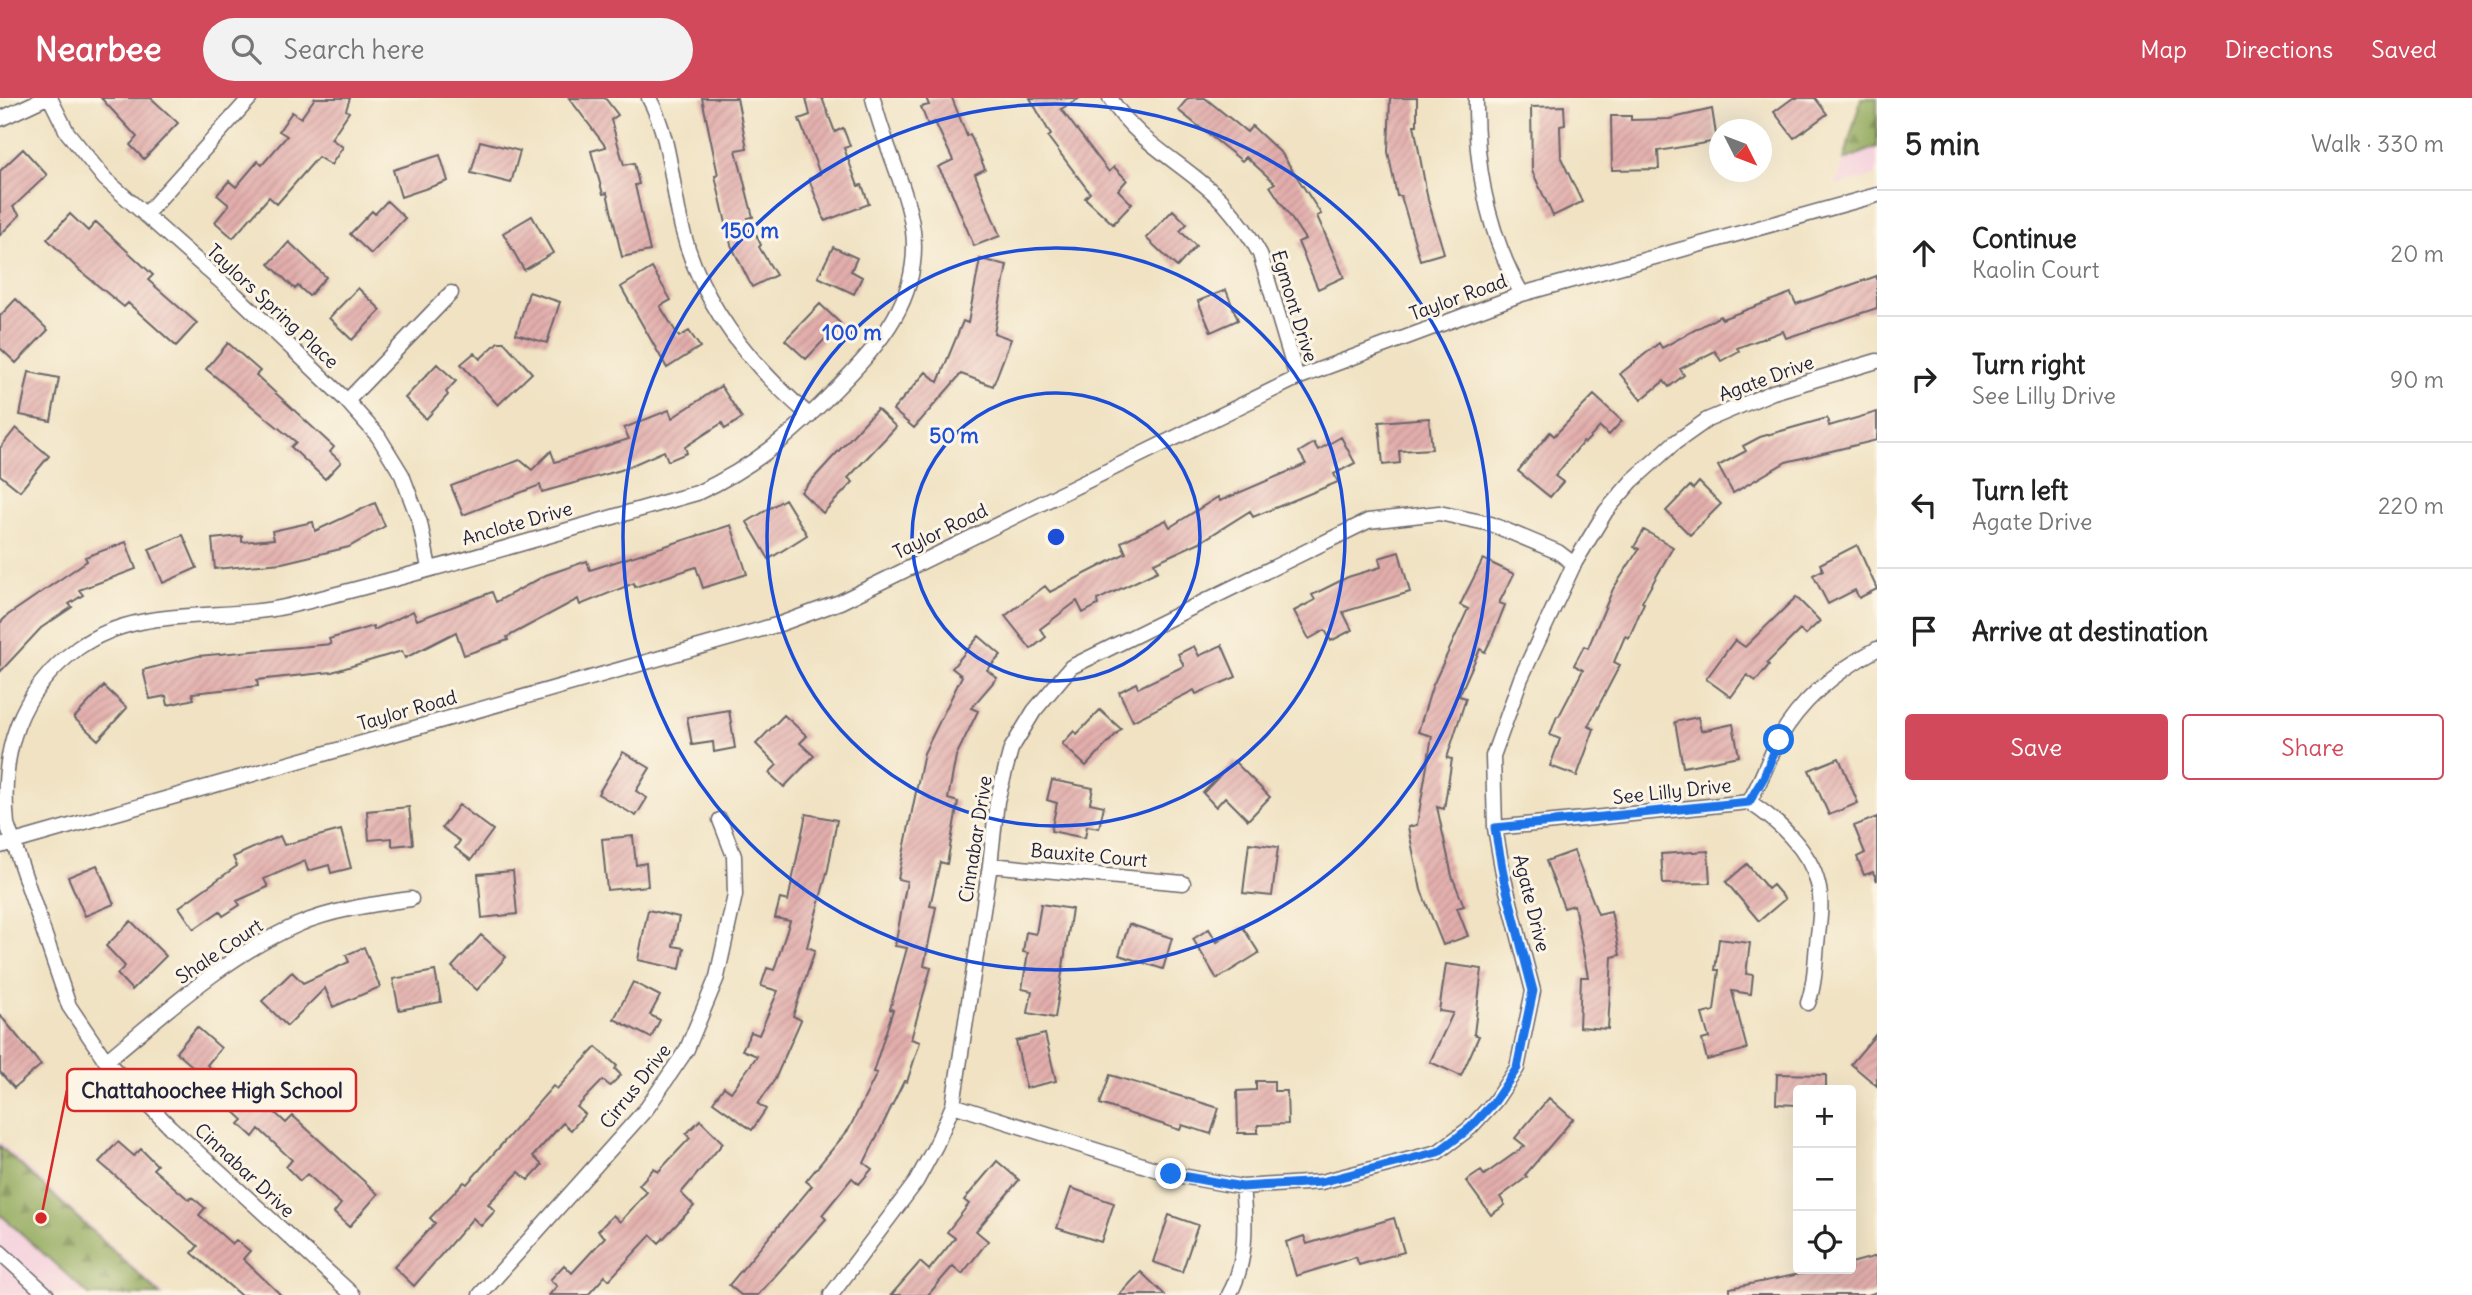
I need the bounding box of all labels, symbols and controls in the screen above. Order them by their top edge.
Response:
search box [203,18,693,81]
text: Nearbee [35,28,161,70]
icon: search [227,30,265,68]
text: Search here [283,33,424,66]
text: Map [2140,34,2187,64]
text: Directions [2225,34,2333,64]
text: Saved [2371,34,2437,64]
north arrow [1709,119,1772,182]
text: 5 min [1905,125,1980,163]
text: Walk · 330 m [2311,129,2444,158]
text: 150 m [721,217,779,244]
text: Continue [1972,222,2077,255]
icon: ahead [1905,234,1943,272]
street label: Taylors Spring Place [202,239,344,373]
text: 20 m [2391,239,2444,268]
street label: Egmont Drive [1267,247,1323,365]
text: Kaolin Court [1972,255,2100,284]
street label: Taylor Road [1406,268,1510,326]
text: 100 m [822,319,882,346]
text: Turn right [1972,348,2085,381]
street label: Agate Drive [1715,350,1817,406]
icon: right [1905,360,1943,398]
text: 90 m [2390,365,2444,394]
text: See Lilly Drive [1972,381,2116,410]
text: 50 m [929,422,979,449]
text: Turn left [1972,474,2068,507]
icon: left [1905,486,1943,524]
text: 220 m [2378,491,2444,520]
street label: Anclote Drive [459,496,575,550]
street label: Taylor Road [889,498,991,564]
text: Agate Drive [1972,507,2093,536]
centre of rings [1044,525,1068,549]
icon: arrive [1905,612,1943,650]
text: Arrive at destination [1972,615,2208,648]
street label: Taylor Road [355,684,459,736]
button: Save [1905,714,2168,780]
button: Share [2182,714,2444,780]
route start [1763,724,1794,755]
street label: See Lilly Drive [1612,773,1732,809]
street label: Cinnabar Drive [953,774,997,904]
street label: Bauxite Court [1030,838,1148,872]
street label: Agate Drive [1508,852,1556,954]
street label: Shale Court [171,913,267,989]
street label: Cirrus Drive [594,1039,676,1133]
callout: Chattahoochee High School [67,1069,356,1111]
text: Chattahoochee High School [81,1077,343,1104]
map controls [1793,1085,1856,1274]
button: + [1793,1085,1856,1148]
street label: Cinnabar Drive [190,1118,300,1222]
button: − [1793,1148,1856,1211]
route end [1155,1158,1186,1189]
button: locate [1793,1211,1856,1274]

